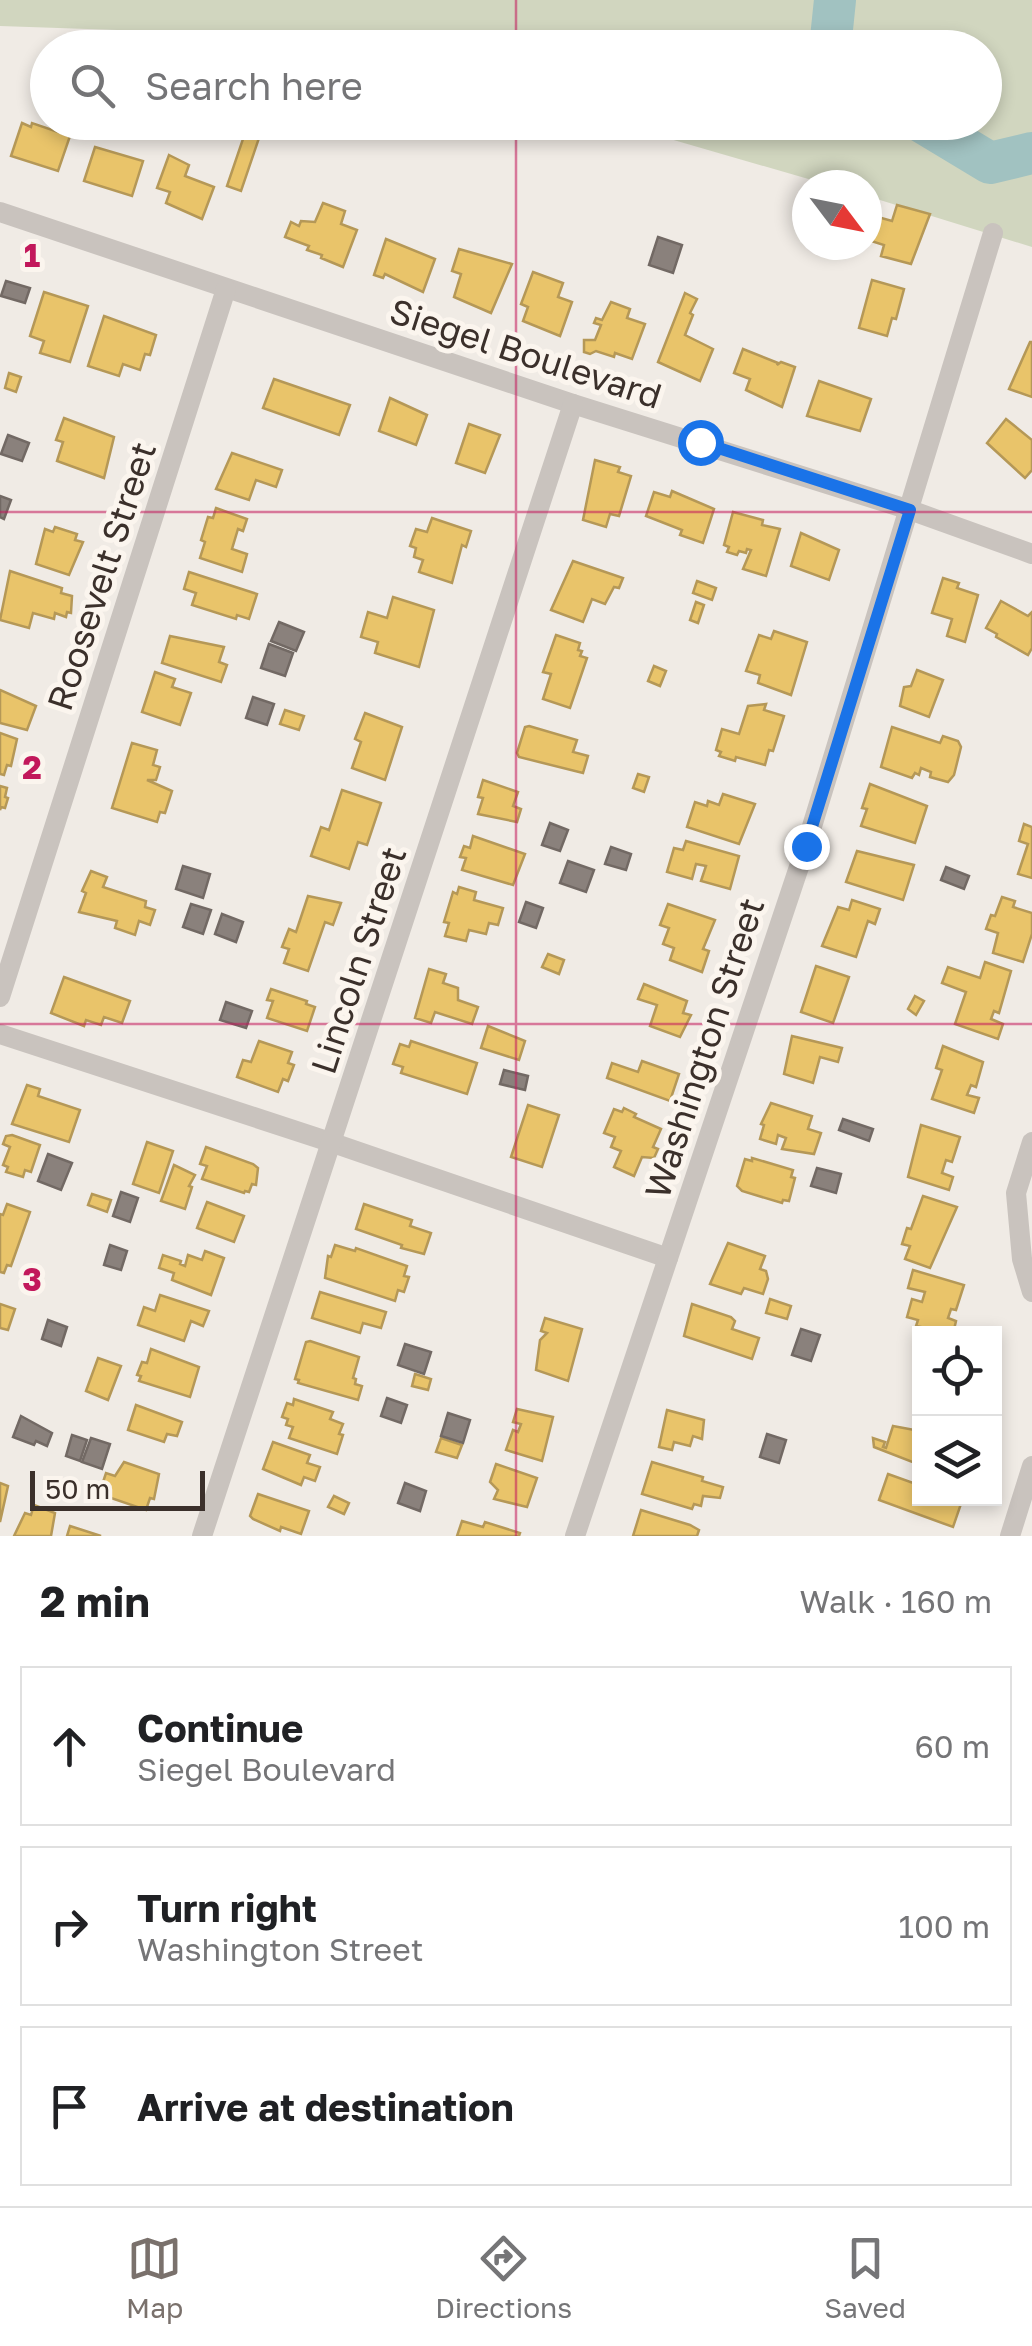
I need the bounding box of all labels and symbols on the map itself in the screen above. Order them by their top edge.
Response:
north arrow [792,170,882,260]
text: 1 [24,236,40,274]
street label: Siegel Boulevard [385,289,667,417]
route start [678,420,724,466]
street label: Roosevelt Street [38,437,164,715]
text: 2 [22,748,42,786]
route end [784,824,830,870]
street label: Lincoln Street [302,841,414,1079]
street label: Washington Street [636,892,772,1204]
text: 3 [22,1260,42,1298]
scale bar [30,1466,205,1510]

